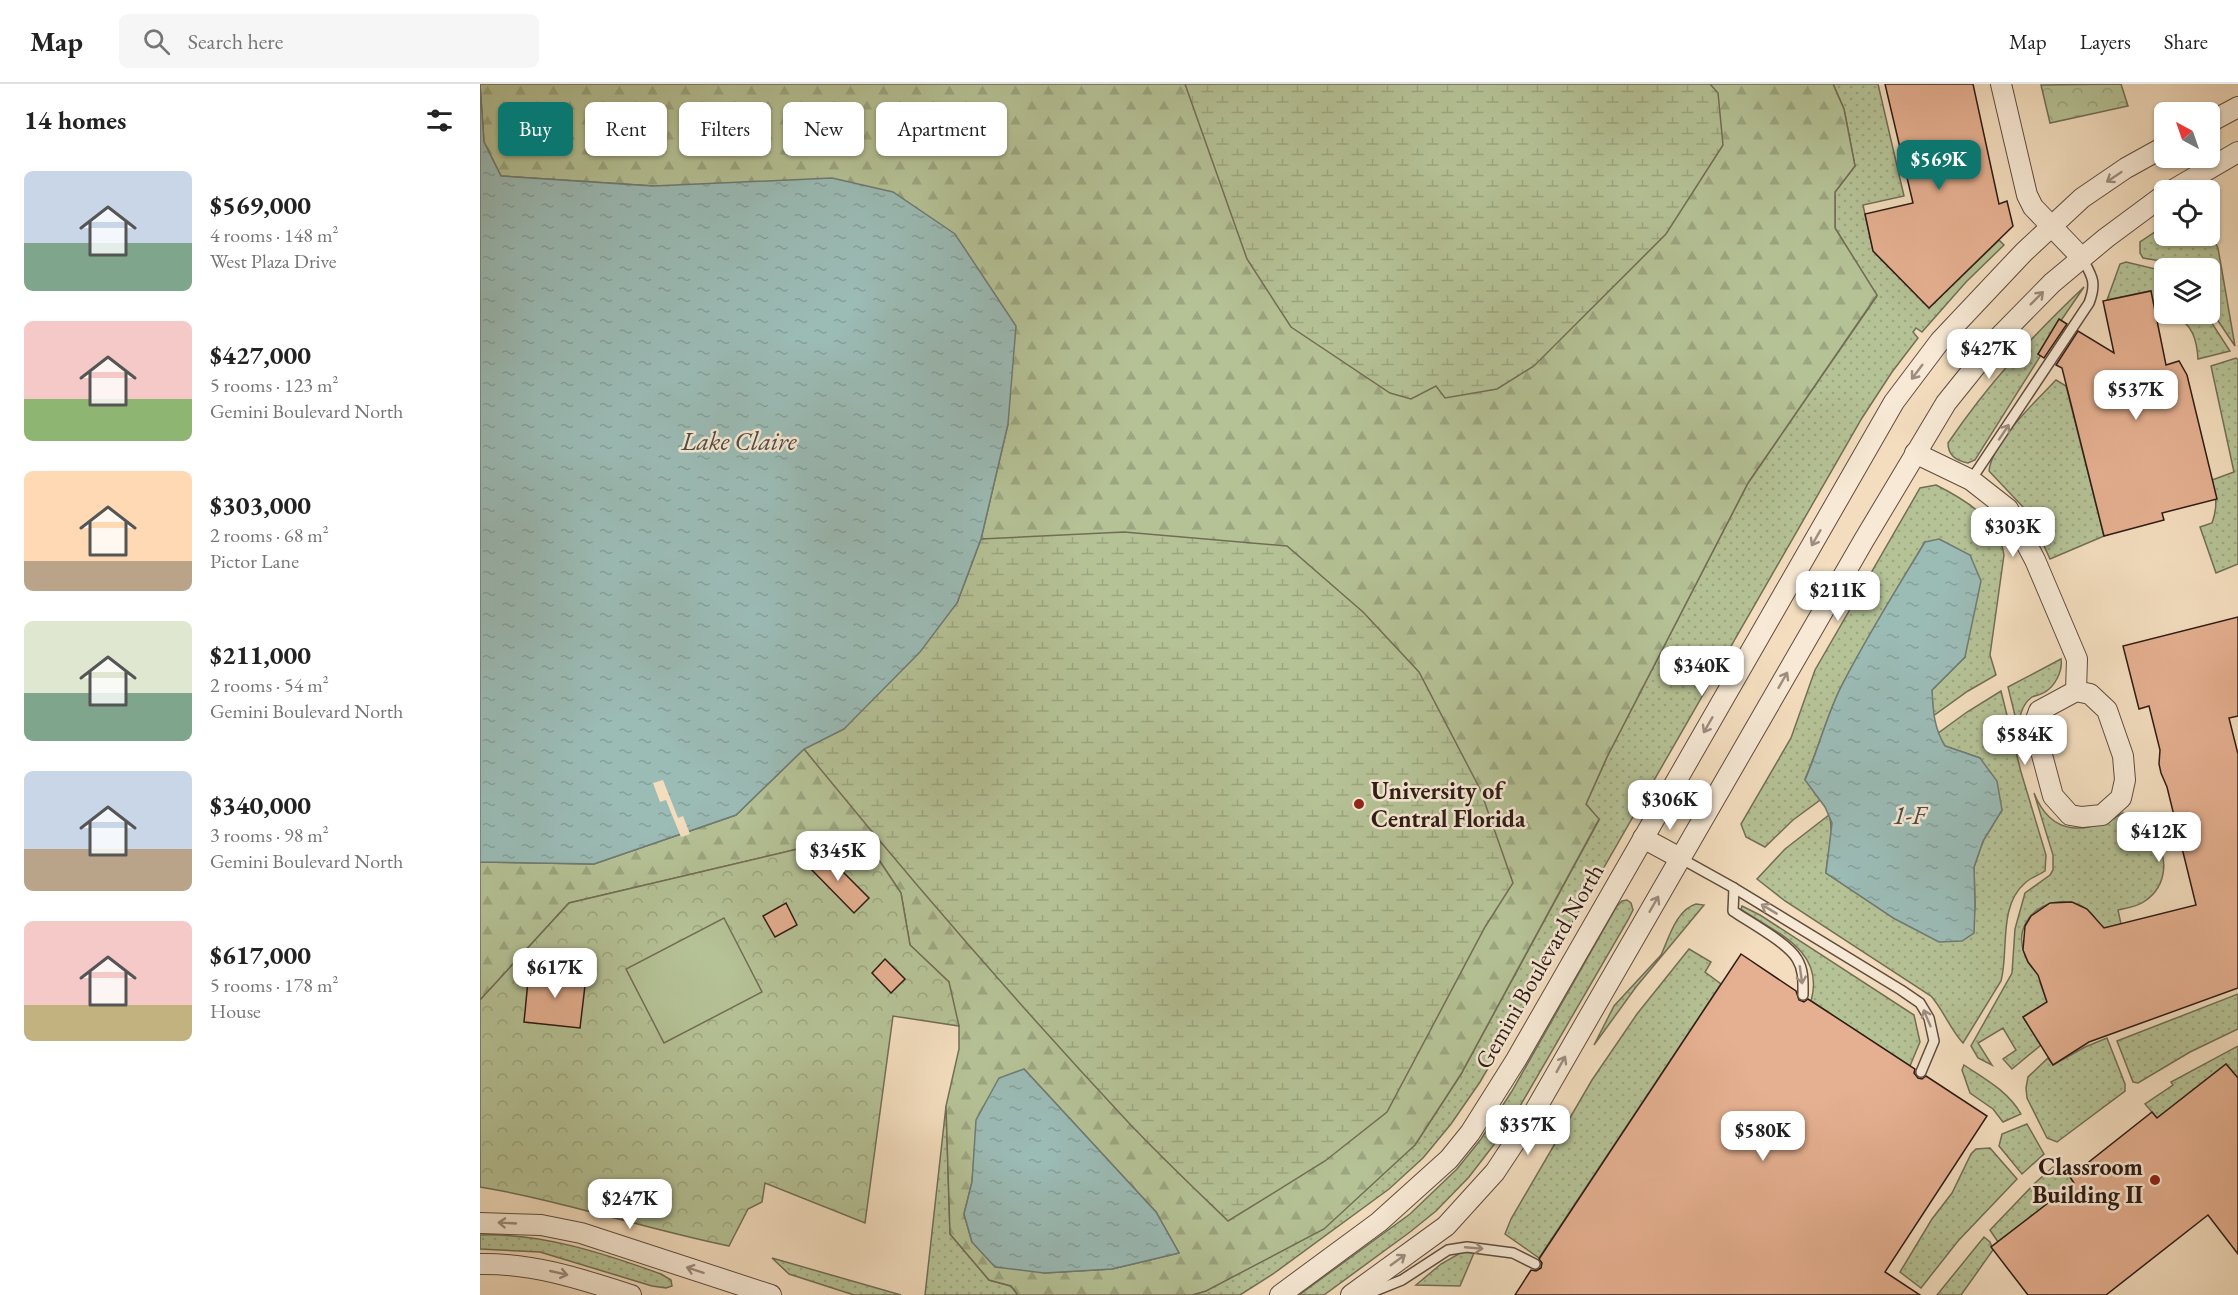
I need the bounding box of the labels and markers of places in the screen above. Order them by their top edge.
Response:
pin: $569K [1897,140,1981,191]
pin: $427K [1947,329,2031,380]
pin: $537K [2094,370,2178,421]
pin: $303K [1971,507,2055,558]
pin: $211K [1796,571,1880,622]
pin: $340K [1660,646,1744,697]
pin: $584K [1983,715,2067,766]
place label: University of Central Florida [1371,775,1526,834]
pin: $306K [1628,780,1712,831]
marker: University of Central Florida [1352,797,1366,811]
pin: $412K [2117,812,2201,863]
pin: $345K [796,831,880,882]
pin: $617K [513,948,597,999]
pin: $357K [1486,1105,1570,1156]
pin: $580K [1721,1111,1805,1162]
place label: Classroom Building II [2032,1151,2143,1211]
marker: Classroom Building II [2148,1173,2162,1187]
pin: $247K [588,1179,672,1230]

